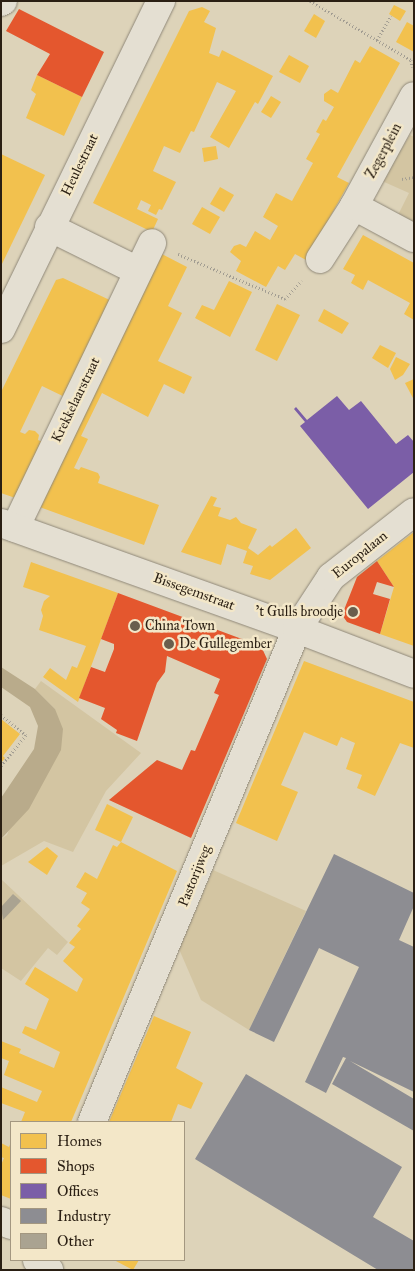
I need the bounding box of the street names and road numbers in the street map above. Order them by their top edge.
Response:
street label: Zegerplein [362,121,406,181]
street label: Heulestraat [58,131,102,199]
street label: Krekkelaarstraat [48,355,104,445]
street label: Europalaan [329,528,391,582]
street label: Bissegemstraat [151,570,237,614]
street label: Pastorijweg [175,843,215,909]

